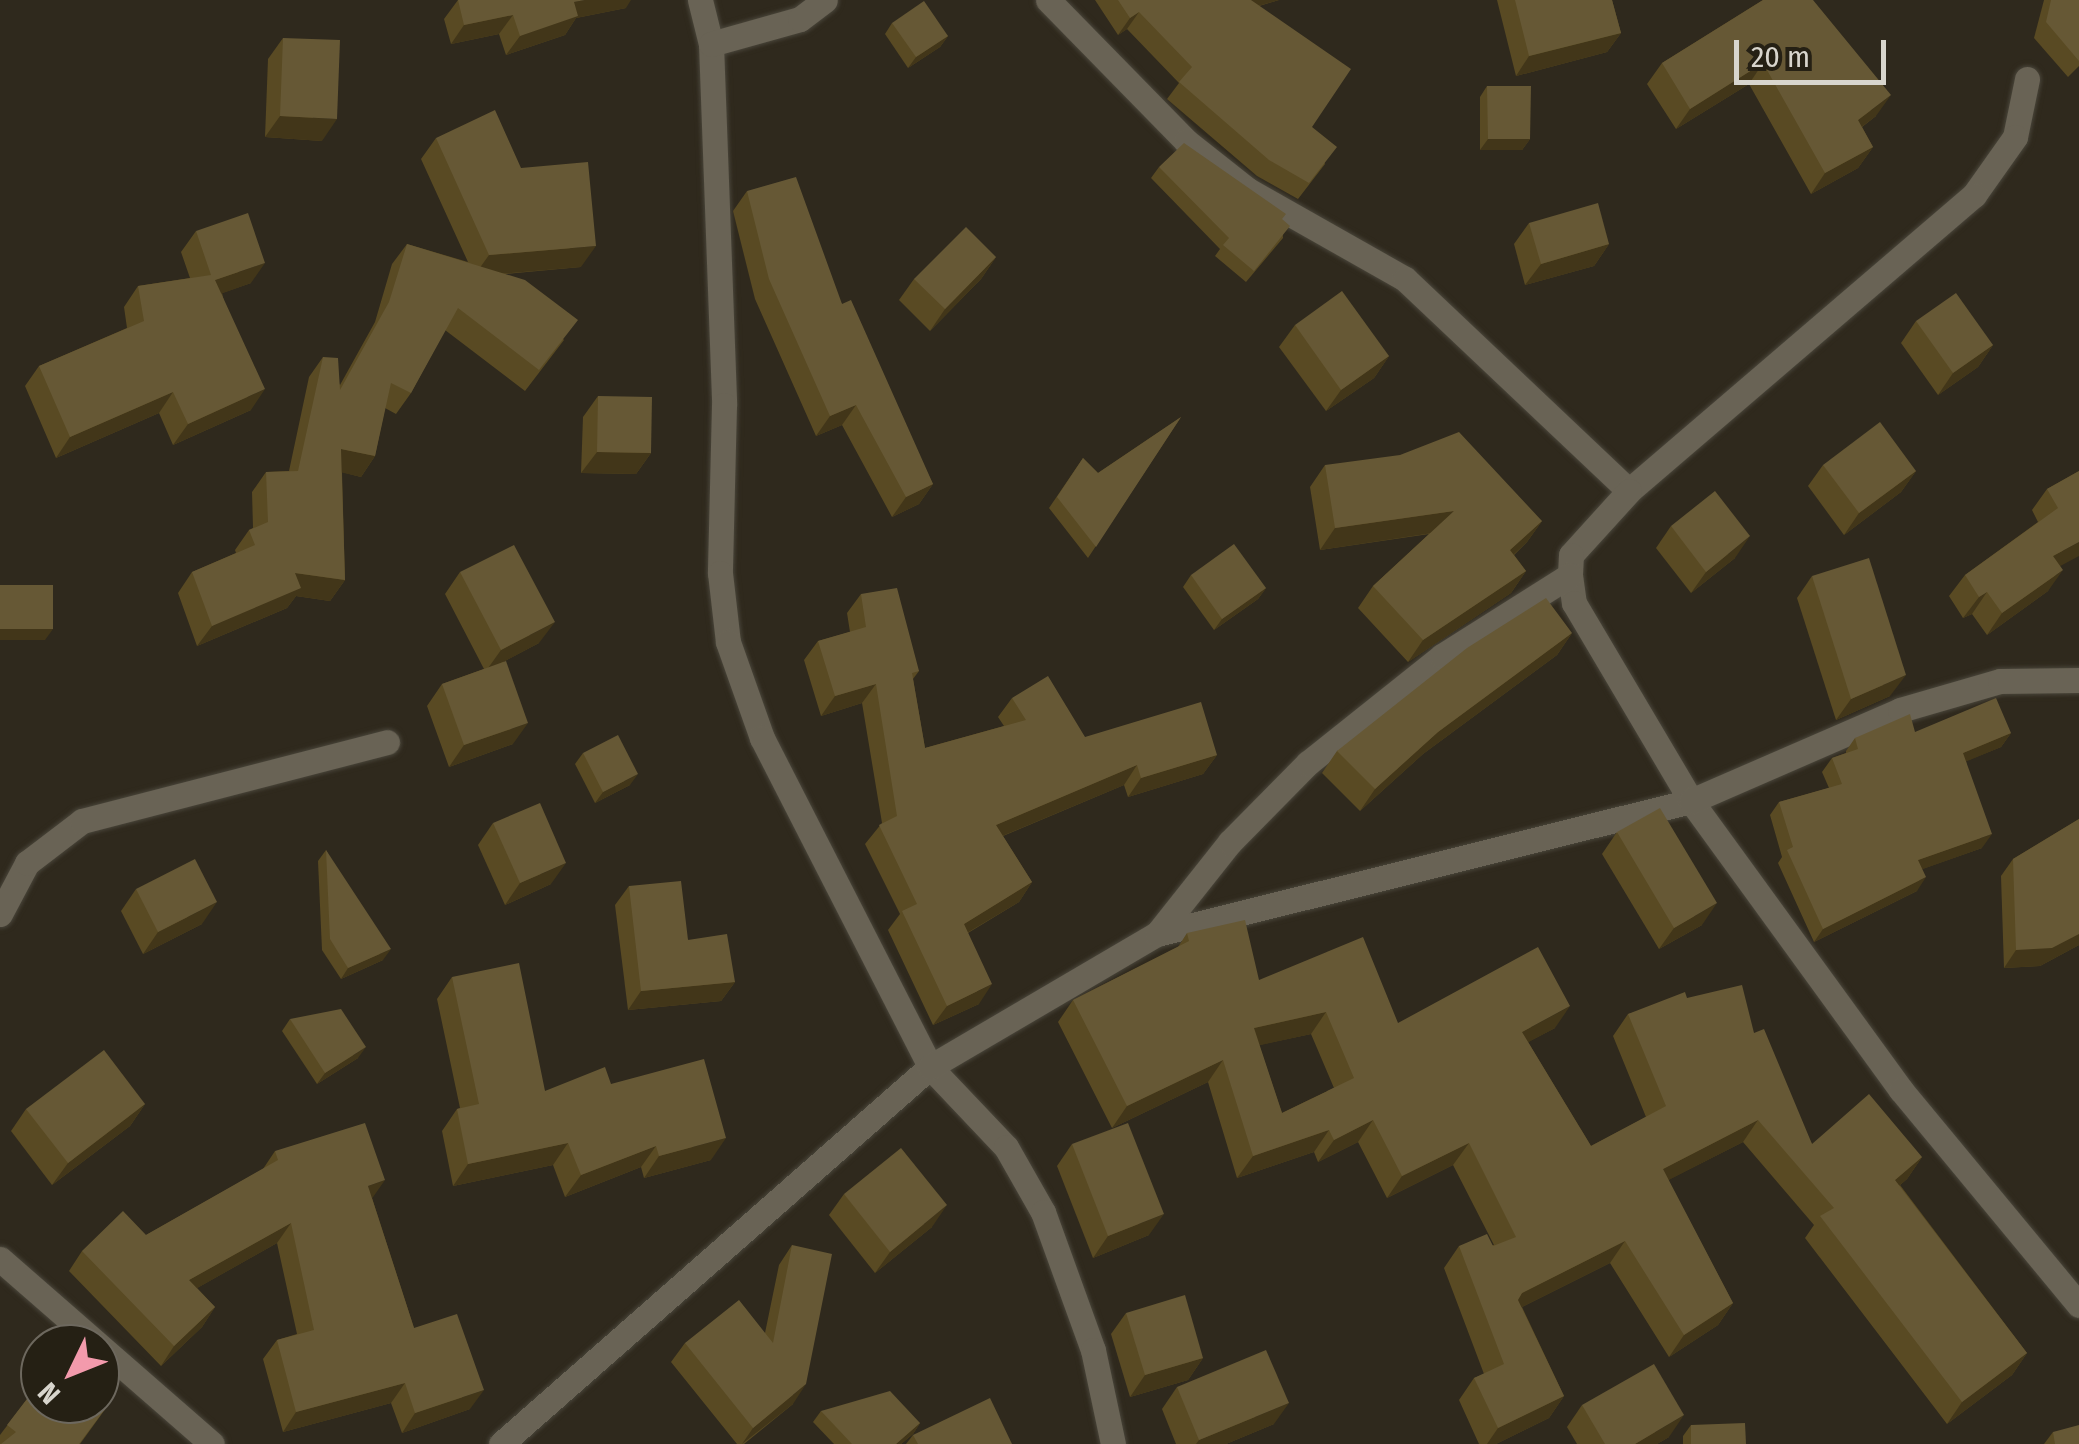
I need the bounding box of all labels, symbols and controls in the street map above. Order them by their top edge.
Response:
scale bar [1739,20,1892,82]
text: 20 m [1751,39,1810,75]
north arrow [20,1324,120,1424]
text: N [31,1376,67,1411]

